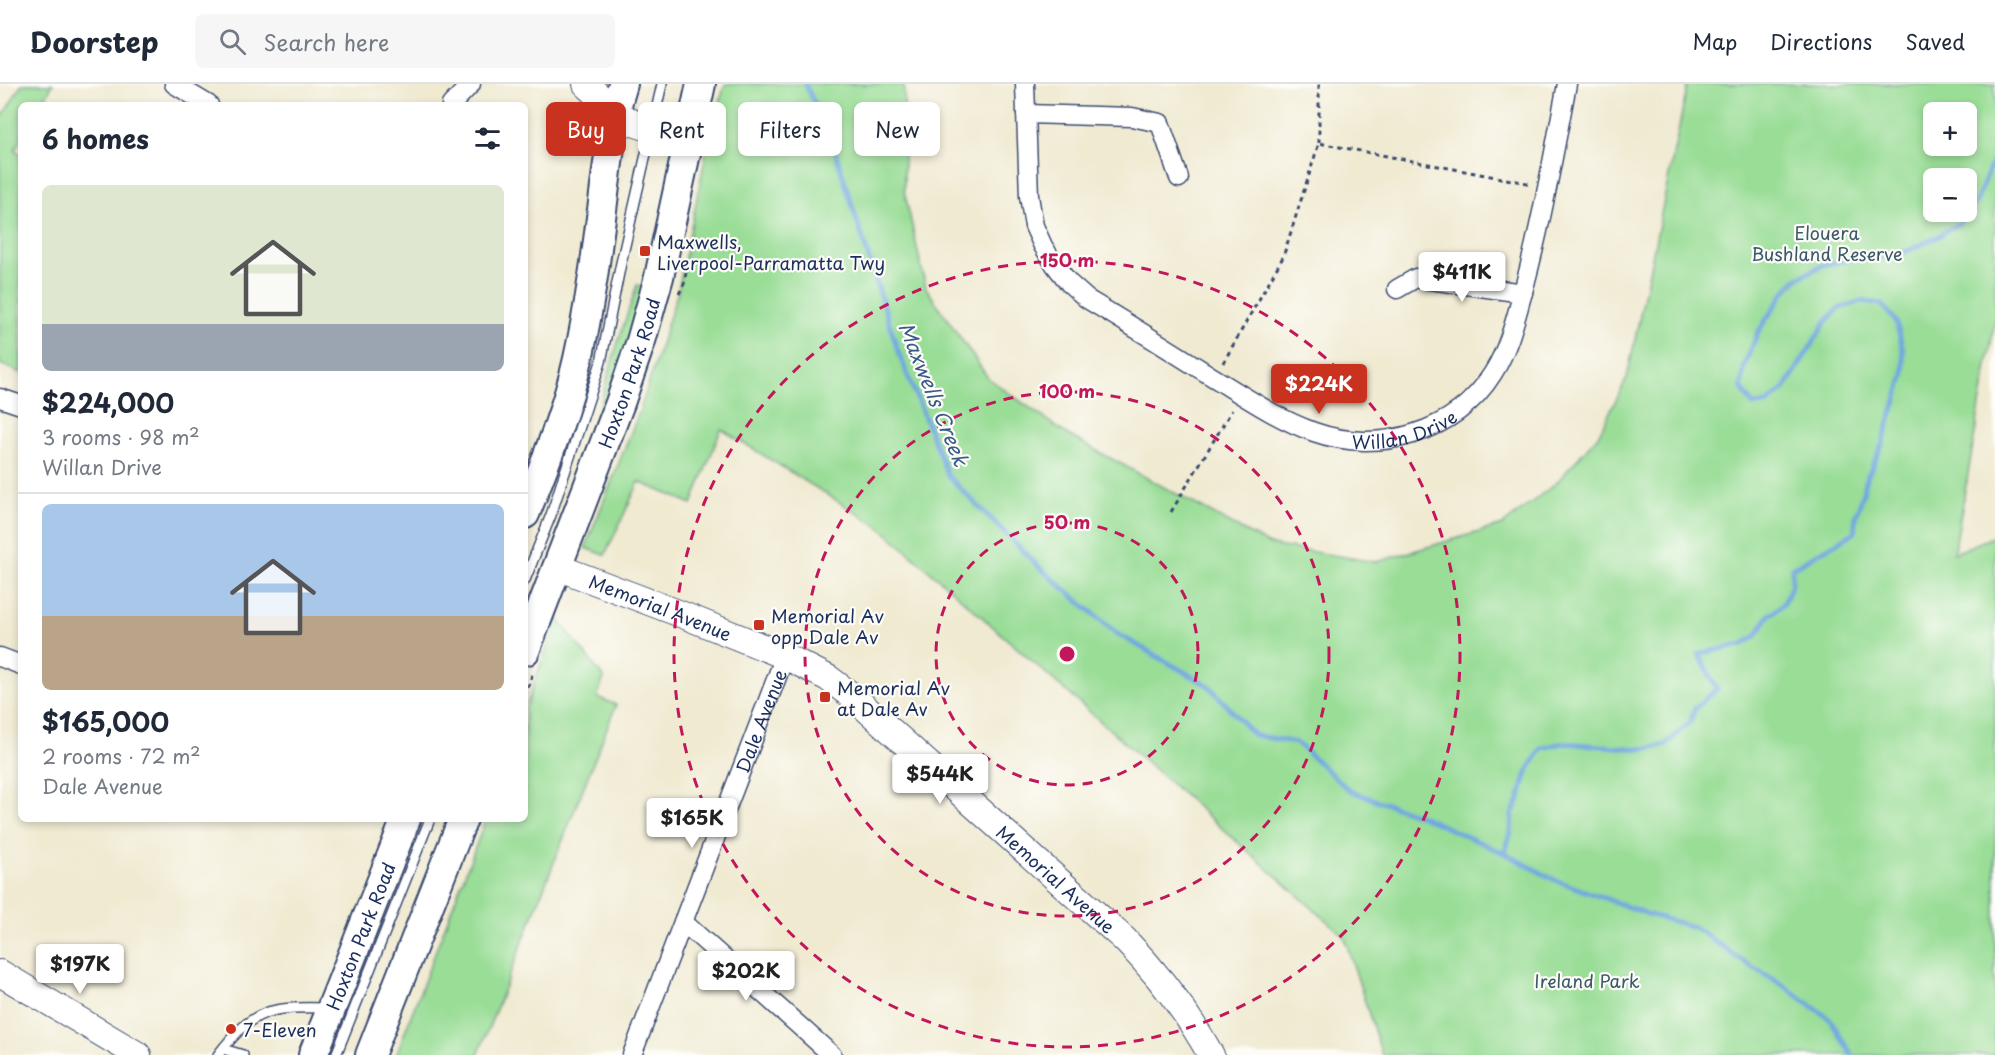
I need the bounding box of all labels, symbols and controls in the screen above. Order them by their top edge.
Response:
search box [195,14,615,68]
text: Doorstep [30,20,159,63]
icon: search [216,25,249,58]
text: Search here [264,25,389,58]
text: Map [1692,25,1737,57]
text: Directions [1770,25,1872,57]
text: Saved [1905,25,1965,57]
chip: Buy [546,102,626,156]
chip: Rent [638,102,726,156]
chip: Filters [738,102,842,156]
chip: New [854,102,940,156]
map controls [1923,102,1977,222]
button: + [1923,102,1977,156]
text: 6 homes [42,119,149,158]
icon: filters [471,122,504,155]
button: − [1923,168,1977,222]
park label: Elouera Bushland Reserve [1751,219,1903,267]
icon: home [219,224,327,332]
place label: Maxwells, Liverpool-Parramatta Twy [657,228,885,276]
marker: Maxwells, Liverpool-Parramatta Twy [638,244,652,258]
text: 150 m [1040,246,1094,273]
pin: $411K [1420,252,1504,303]
text: $411K [1432,256,1492,286]
street label: Hoxton Park Road [591,295,666,452]
water label: Maxwells Creek [891,317,977,471]
pin: $224K [1277,364,1361,415]
text: $224K [1285,368,1353,398]
text: 100 m [1039,377,1095,404]
text: $224,000 [42,383,174,422]
street label: Willan Drive [1351,403,1462,455]
text: 3 rooms · 98 m² [42,422,200,452]
text: Willan Drive [42,452,162,482]
text: 50 m [1044,508,1090,535]
icon: home [219,543,327,651]
street label: Memorial Avenue [585,567,736,647]
place label: Memorial Av opp Dale Av [771,602,884,650]
marker: Memorial Av opp Dale Av [752,618,766,632]
centre of rings [1057,644,1077,664]
street label: Dale Avenue [728,665,792,776]
place label: Memorial Av at Dale Av [837,674,950,722]
marker: Memorial Av at Dale Av [818,690,832,704]
text: $165,000 [42,702,169,741]
text: 2 rooms · 72 m² [42,741,201,771]
pin: $544K [898,754,982,805]
text: $544K [906,758,974,788]
text: Dale Avenue [42,771,163,801]
pin: $165K [650,798,734,849]
text: $165K [660,802,724,832]
street label: Memorial Avenue [991,818,1122,939]
street label: Hoxton Park Road [319,858,401,1014]
pin: $197K [38,944,122,995]
text: $197K [50,948,110,978]
pin: $202K [704,951,788,1002]
text: $202K [712,955,780,985]
park label: Ireland Park [1534,967,1640,994]
place label: 7-Eleven [243,1016,317,1043]
marker: 7-Eleven [224,1022,238,1036]

